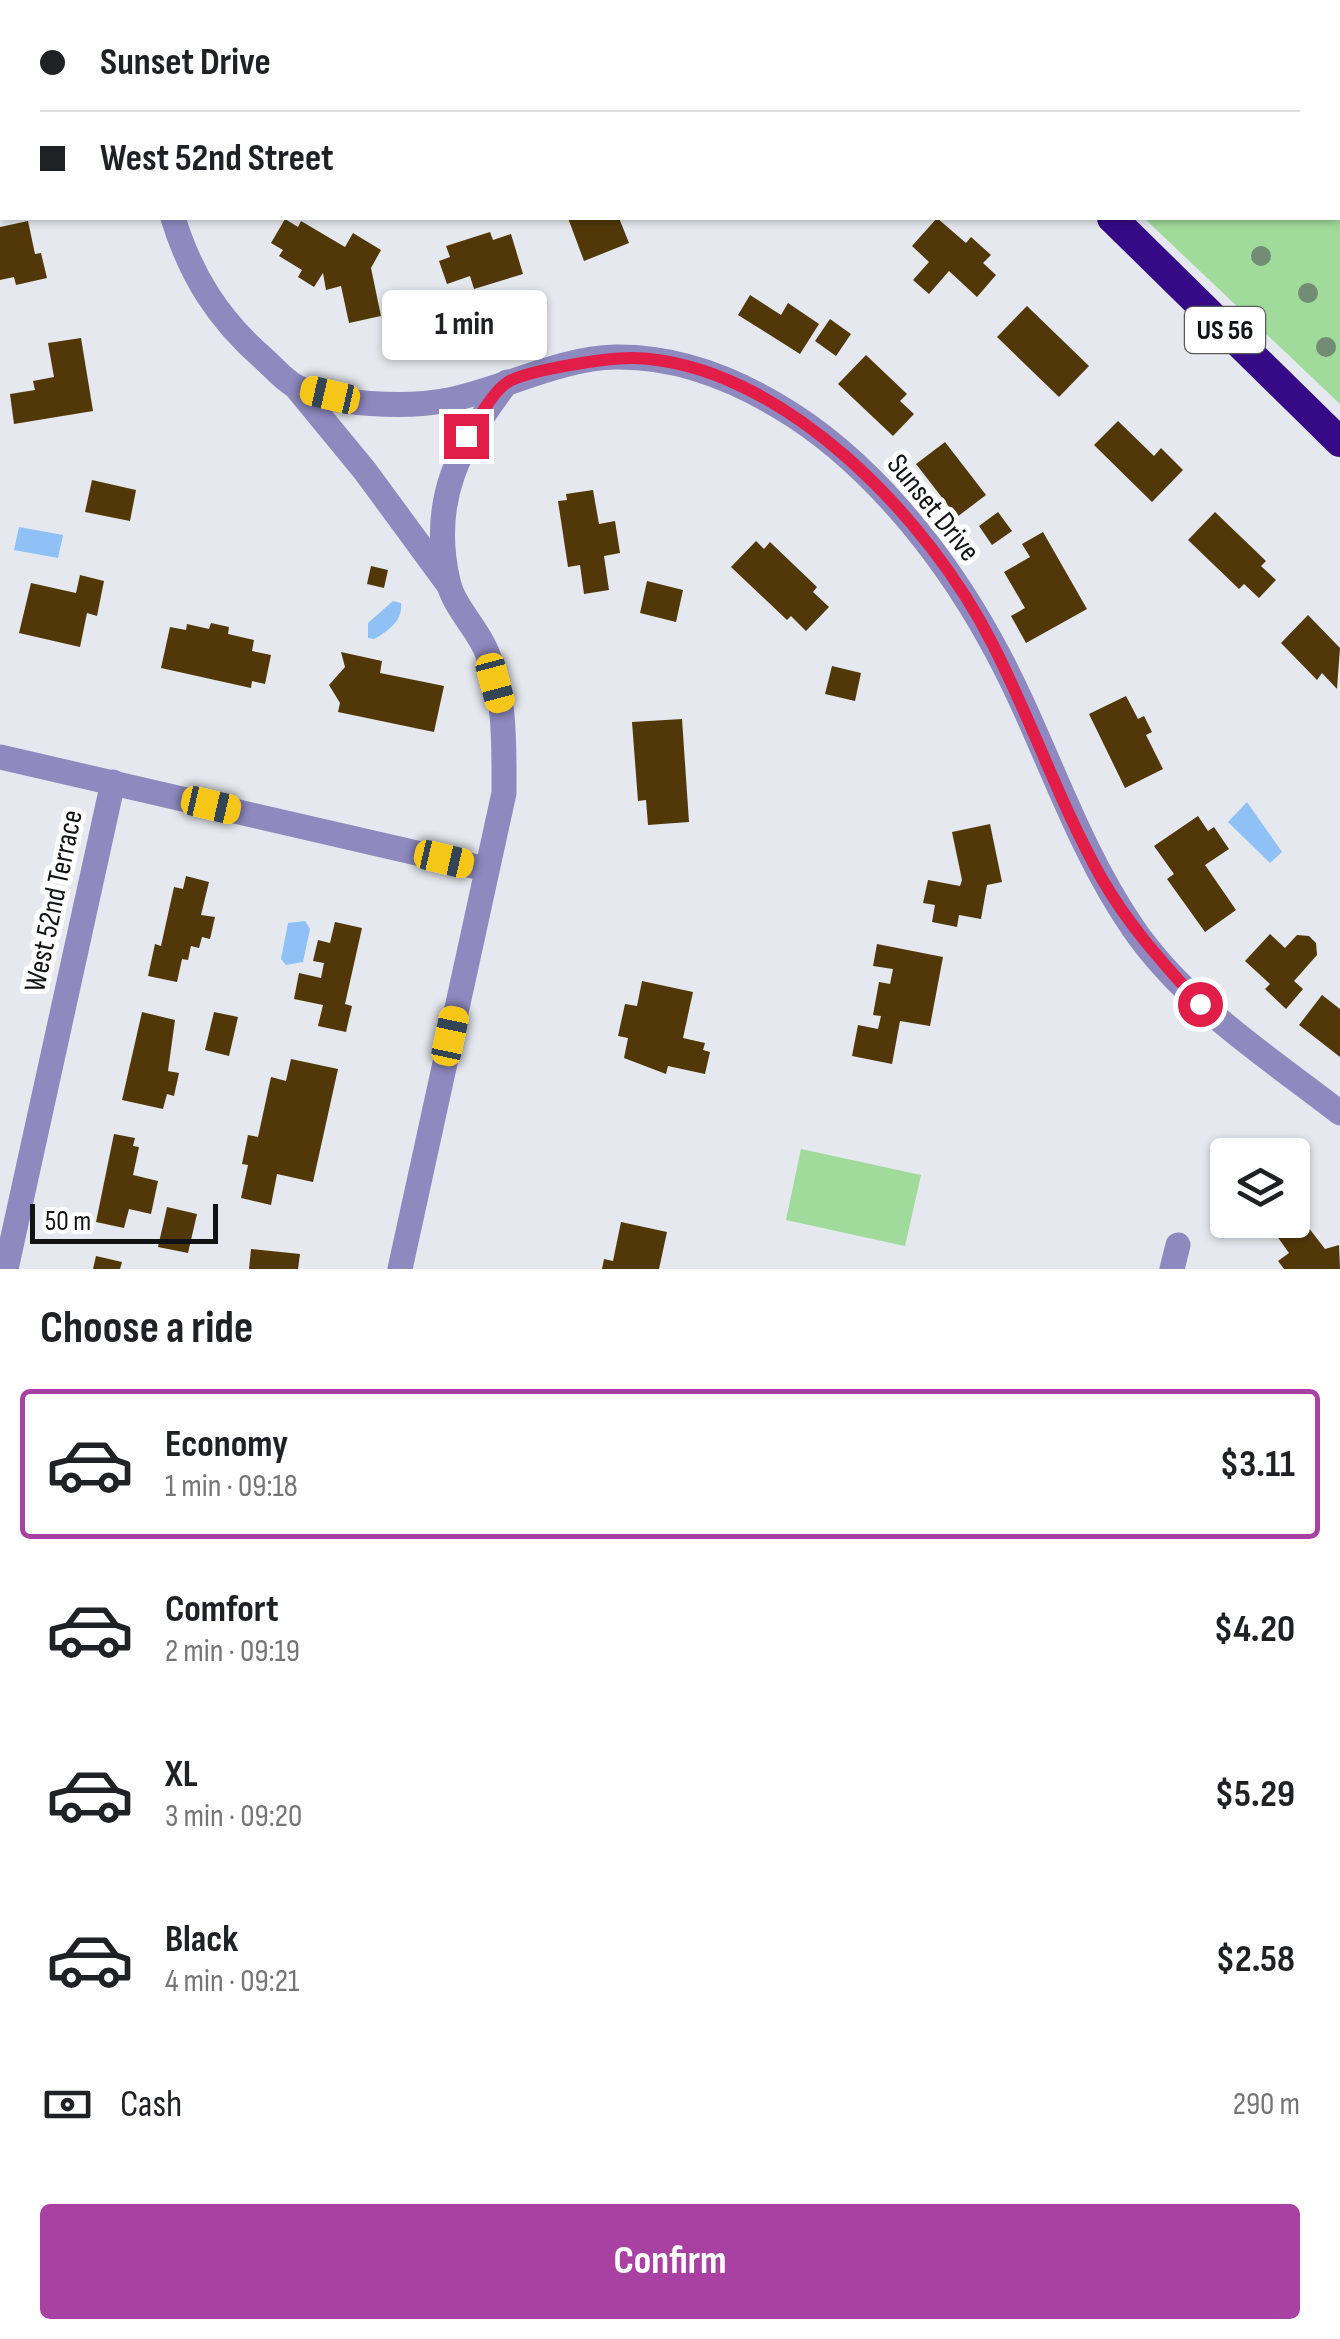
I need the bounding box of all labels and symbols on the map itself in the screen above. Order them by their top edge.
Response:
callout: 1 min [384,291,548,361]
road number: US 56 [1185,307,1265,353]
car [297,374,363,416]
route end [444,414,489,459]
street label: Sunset Drive [879,447,987,569]
car [473,650,517,716]
car [178,784,244,826]
street label: West 52nd Terrace [17,807,91,995]
car [411,838,477,880]
route start [1178,982,1223,1027]
car [429,1004,471,1068]
scale bar [30,1199,218,1244]

